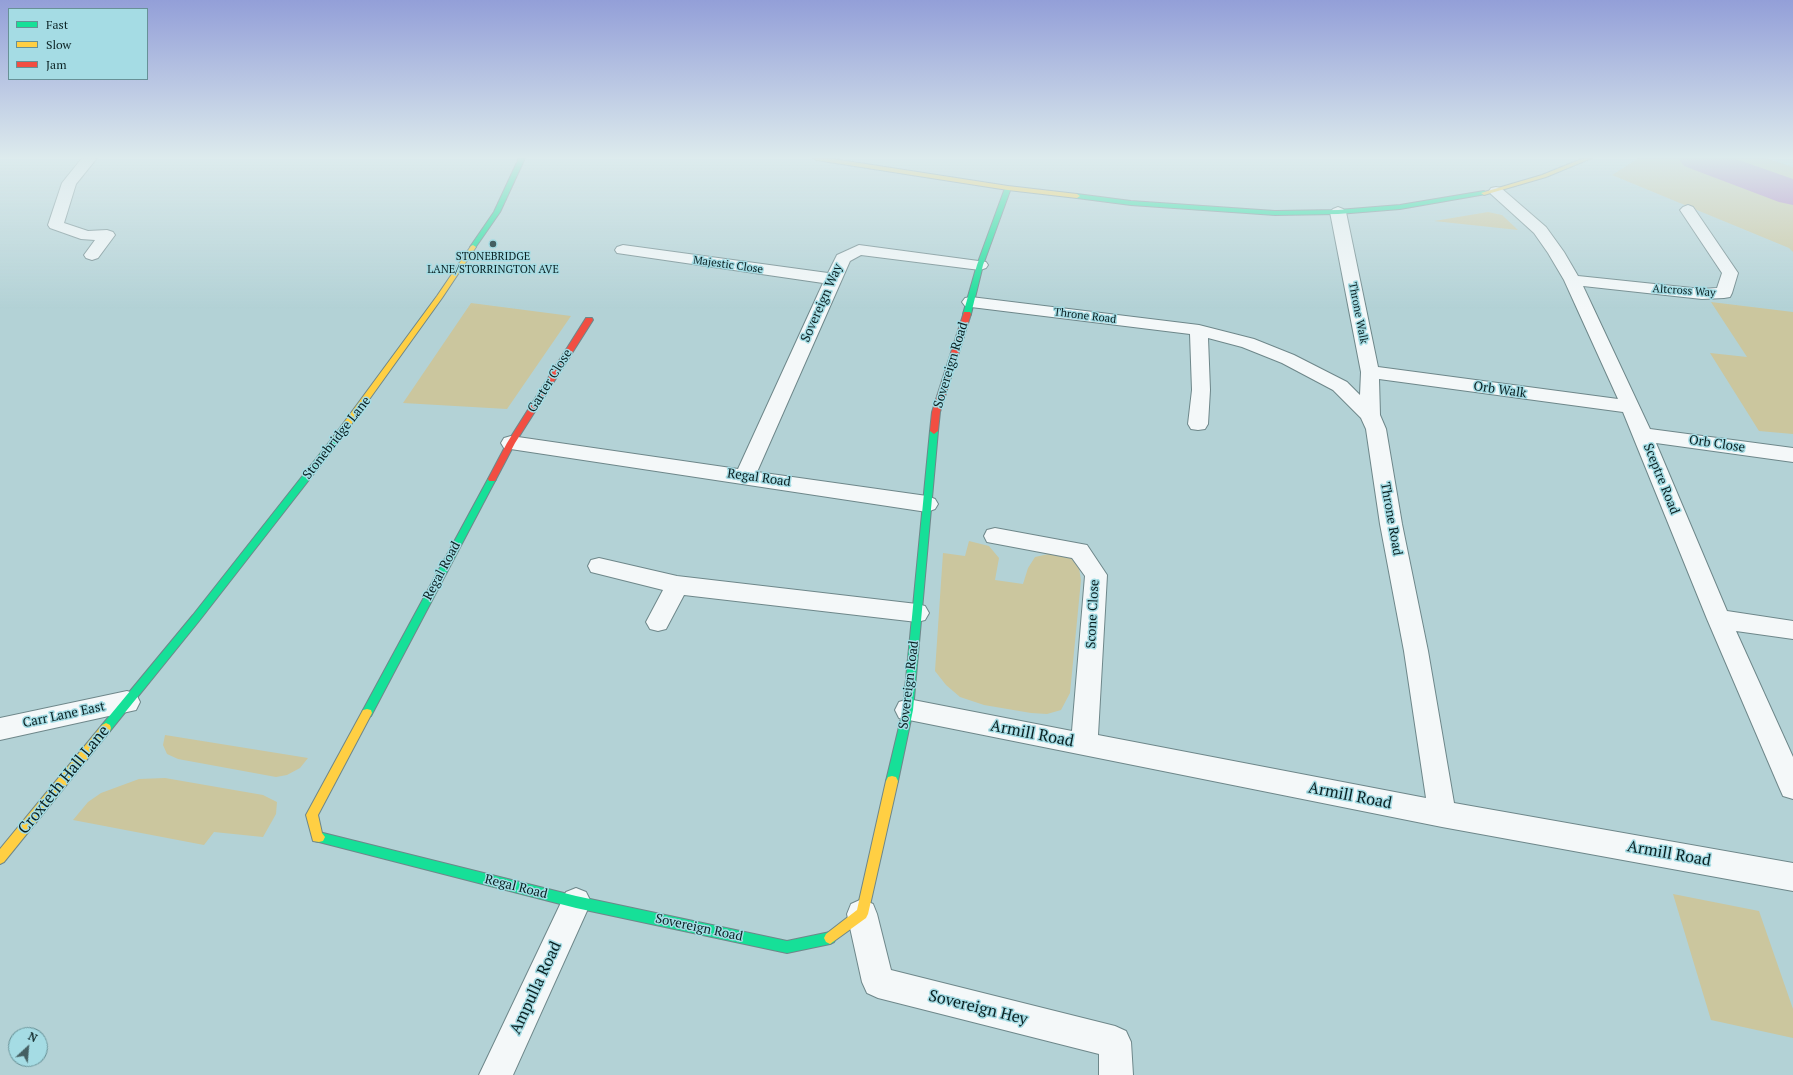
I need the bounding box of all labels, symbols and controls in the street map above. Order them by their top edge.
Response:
legend [8,8,148,80]
text: Fast [46,17,68,32]
text: Slow [46,37,71,52]
text: Jam [46,57,67,72]
marker: STONEBRIDGE LANE/STORRINGTON AVE [488,239,498,249]
place label: STONEBRIDGE LANE/STORRINGTON AVE [427,250,559,276]
street label: Majestic Close [692,254,764,276]
street label: Sovereign Way [798,261,846,345]
street label: Throne Walk [1346,281,1370,345]
street label: Altcross Way [1652,282,1716,300]
street label: Throne Road [1053,306,1117,326]
street label: Sovereign Road [931,320,971,410]
street label: Garter Close [524,346,576,416]
street label: Orb Walk [1473,379,1527,401]
street label: Stonebridge Lane [300,393,374,483]
street label: Orb Close [1688,432,1746,456]
street label: Sceptre Road [1640,441,1682,517]
street label: Regal Road [726,466,792,490]
street label: Throne Road [1377,481,1405,557]
street label: Regal Road [420,539,464,603]
street label: Scone Close [1083,579,1103,649]
street label: Sovereign Road [896,640,922,730]
street label: Carr Lane East [21,699,107,731]
street label: Armill Road [988,716,1076,752]
street label: Croxteth Hall Lane [14,722,114,838]
street label: Armill Road [1306,778,1394,814]
street label: Armill Road [1626,837,1712,871]
street label: Regal Road [483,872,549,902]
street label: Sovereign Road [654,911,744,945]
street label: Ampulla Road [506,939,566,1037]
street label: Sovereign Hey [927,986,1029,1030]
north arrow [8,1027,48,1067]
text: N [26,1029,40,1045]

